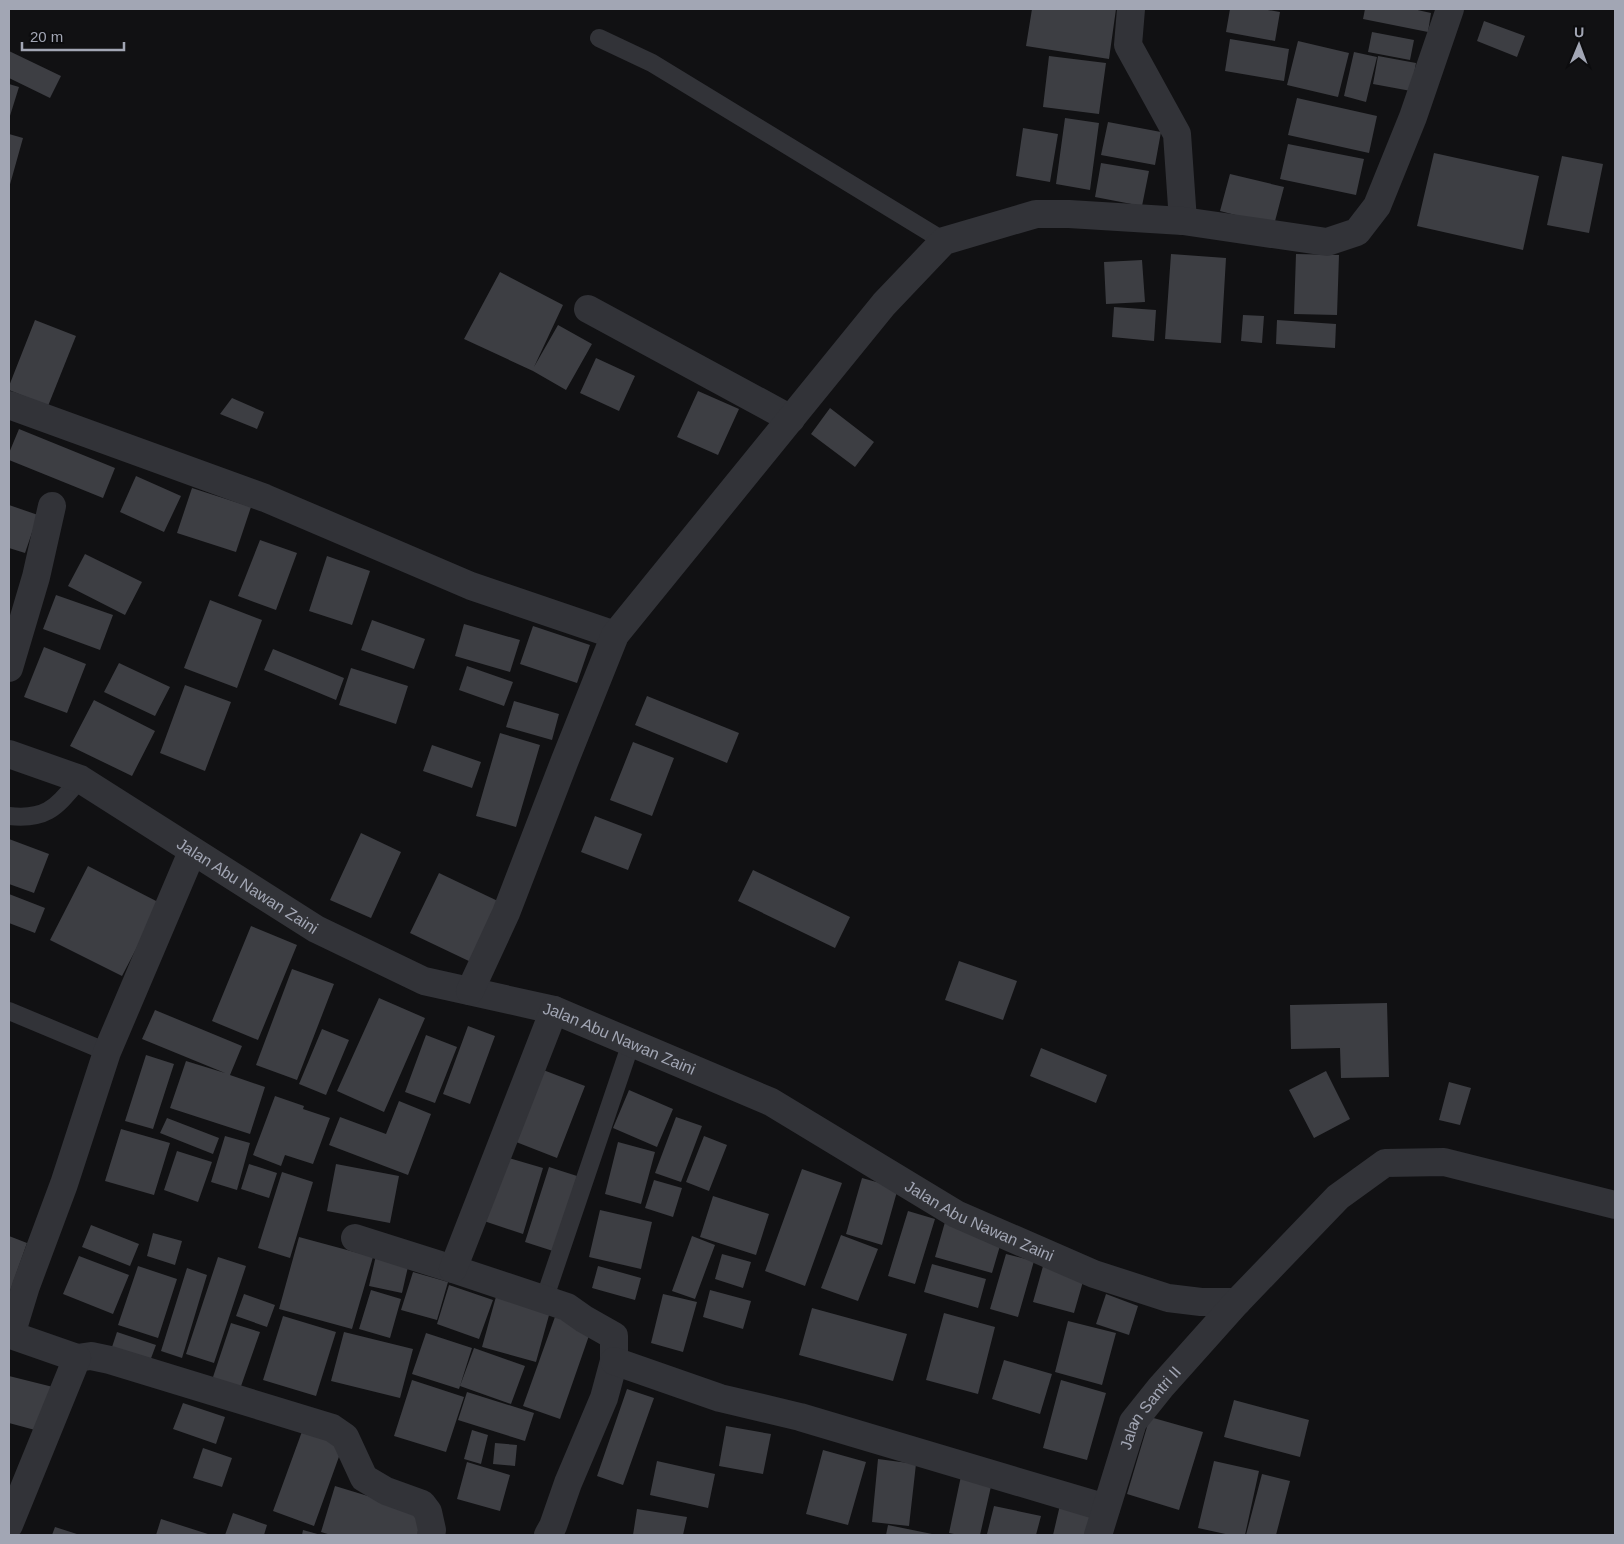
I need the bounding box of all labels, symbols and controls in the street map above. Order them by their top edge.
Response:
scale bar [22,20,125,52]
north arrow [1554,20,1604,70]
text: U [1574,24,1584,40]
text: 20 m [30,28,63,45]
street label: Jalan Abu Nawan Zaini [174,835,321,937]
street label: Jalan Abu Nawan Zaini [541,1000,698,1078]
street label: Jalan Abu Nawan Zaini [902,1177,1056,1265]
street label: Jalan Santri II [1117,1363,1184,1452]

